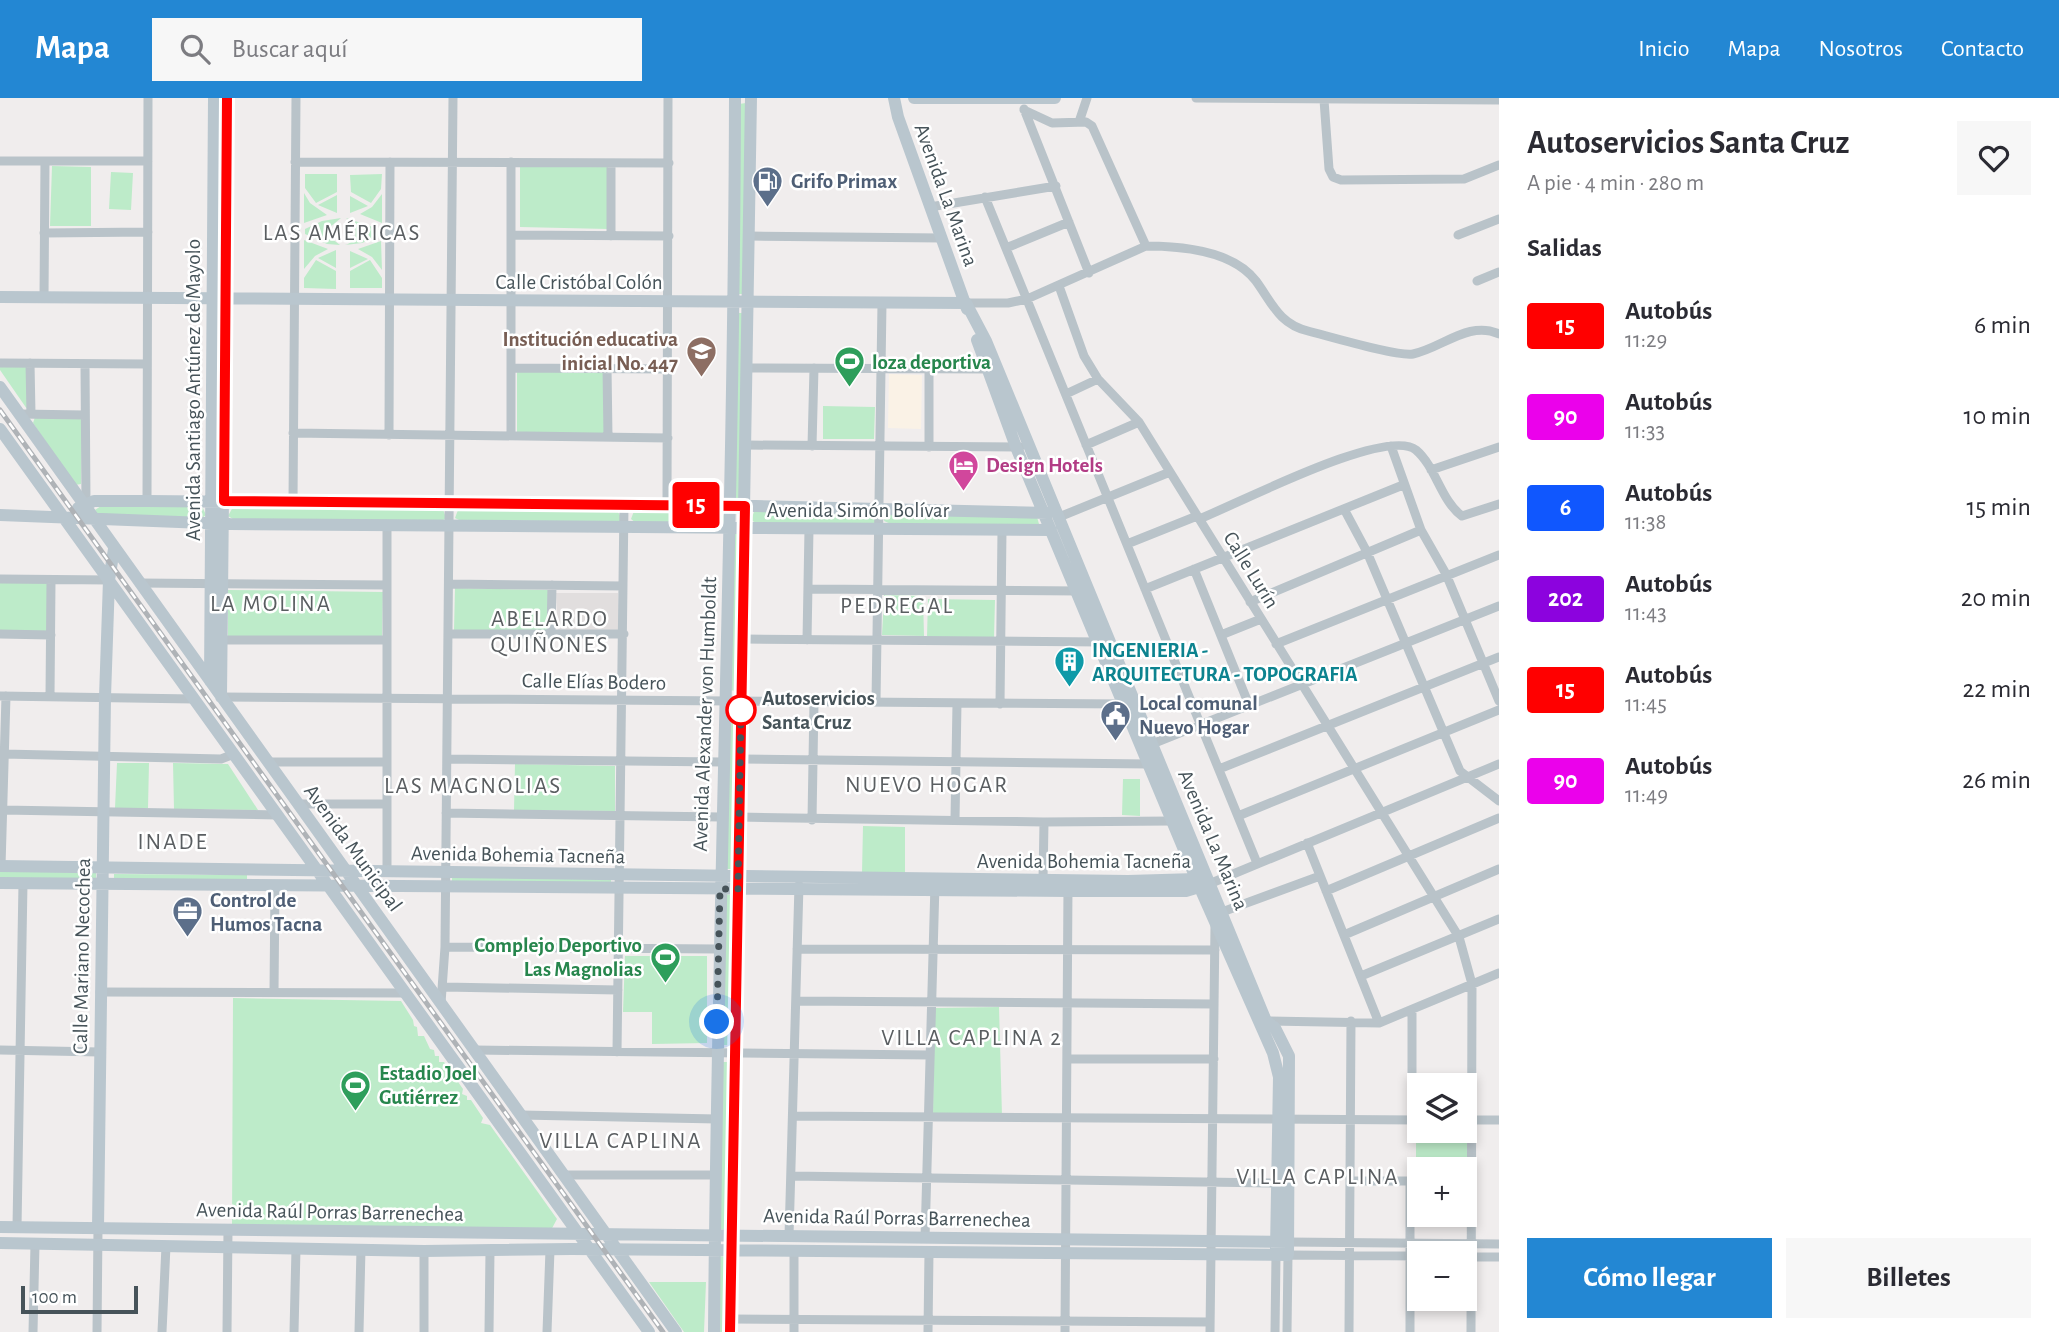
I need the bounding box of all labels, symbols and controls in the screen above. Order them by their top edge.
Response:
search box [152,18,642,81]
icon: search [176,30,214,68]
text: Mapa [35,32,110,65]
text: Buscar aquí [232,36,348,62]
text: Inicio [1638,37,1689,61]
text: Mapa [1727,37,1781,61]
text: Nosotros [1819,37,1903,61]
text: Contacto [1941,37,2024,61]
street label: Avenida La Marina [910,121,982,269]
button: heart [1957,121,2031,195]
text: Autoservicios Santa Cruz [1527,127,1850,160]
fuel station icon: Grifo Primax [751,164,785,208]
place label: Grifo Primax [791,171,897,192]
text: A pie · 4 min · 280 m [1527,172,1704,195]
district label: LAS AMÉRICAS [263,219,421,245]
text: Salidas [1527,235,1602,261]
street label: Avenida Santiago Antúnez de Mayolo [183,239,204,541]
street label: Calle Cristóbal Colón [495,272,663,293]
text: Autobús [1625,298,1712,324]
text: 6 min [1974,312,2031,338]
text: 15 [1556,314,1575,338]
place label: Institución educativa inicial No. 447 [502,329,678,374]
text: 11:29 [1625,329,1667,352]
school or university icon: Institución educativa inicial No. 447 [684,334,718,378]
sports icon: loza deportiva [832,345,866,389]
place label: loza deportiva [872,352,991,373]
text: Autobús [1625,389,1712,415]
text: 10 min [1964,403,2031,429]
text: 90 [1553,405,1578,429]
text: 11:33 [1625,420,1665,443]
hotel icon: Design Hotels [946,448,980,492]
place label: Design Hotels [986,455,1103,476]
text: Autobús [1625,480,1712,506]
line badge: 15 [664,482,728,528]
text: 15 [686,493,706,517]
text: 15 min [1966,494,2031,520]
text: 6 [1560,496,1571,520]
street label: Avenida Simón Bolívar [767,500,950,521]
text: 11:38 [1625,511,1666,534]
street label: Calle Lurín [1219,528,1283,612]
text: Autobús [1625,571,1712,597]
street label: Avenida Alexander von Humboldt [690,576,720,852]
text: 20 min [1961,585,2031,611]
text: 202 [1548,587,1583,611]
district label: LA MOLINA [210,593,332,616]
district label: PEDREGAL [840,595,954,618]
text: 11:43 [1625,602,1667,625]
district label: ABELARDO QUIÑONES [491,608,609,657]
place label: INGENIERIA - ARQUITECTURA - TOPOGRAFIA [1092,640,1358,686]
building icon: INGENIERIA - ARQUITECTURA - TOPOGRAFIA [1052,645,1086,689]
text: Autobús [1625,662,1712,688]
street label: Calle Elías Bodero [522,670,666,694]
text: 22 min [1963,676,2031,702]
text: 15 [1556,678,1575,702]
place label: Autoservicios Santa Cruz [762,688,875,733]
place label: Local comunal Nuevo Hogar [1139,693,1258,738]
text: 11:45 [1625,693,1667,716]
marker: Autoservicios Santa Cruz [726,695,756,725]
public building icon: Local comunal Nuevo Hogar [1099,698,1133,742]
text: Autobús [1625,753,1712,779]
street label: Avenida La Marina [1174,767,1252,913]
text: 26 min [1962,767,2031,793]
text: 90 [1553,769,1578,793]
district label: NUEVO HOGAR [845,774,1009,797]
district label: LAS MAGNOLIAS [384,775,562,798]
street label: Avenida Municipal [300,781,406,915]
text: 11:49 [1625,784,1668,807]
district label: INADE [137,831,209,854]
street label: Avenida Bohemia Tacneña [411,843,626,867]
street label: Avenida Bohemia Tacneña [977,851,1192,872]
street label: Calle Mariano Necochea [70,857,94,1054]
place label: Control de Humos Tacna [210,890,322,935]
office icon: Control de Humos Tacna [170,895,204,939]
place label: Complejo Deportivo Las Magnolias [474,935,642,980]
sports icon: Complejo Deportivo Las Magnolias [648,940,682,984]
your location [699,1004,734,1039]
district label: VILLA CAPLINA 2 [881,1027,1063,1050]
place label: Estadio Joel Gutiérrez [379,1063,477,1108]
sports icon: Estadio Joel Gutiérrez [339,1068,373,1112]
map controls [1407,1073,1477,1311]
button: layers [1407,1073,1477,1143]
district label: VILLA CAPLINA [539,1130,703,1153]
button: + [1407,1157,1477,1227]
district label: VILLA CAPLINA [1236,1166,1400,1189]
street label: Avenida Raúl Porras Barrenechea [196,1199,464,1225]
street label: Avenida Raúl Porras Barrenechea [763,1205,1031,1231]
button: Cómo llegar [1527,1238,1772,1318]
button: Billetes [1786,1238,2031,1318]
button: − [1407,1241,1477,1311]
scale bar [21,1283,138,1315]
text: 100 m [32,1288,77,1307]

